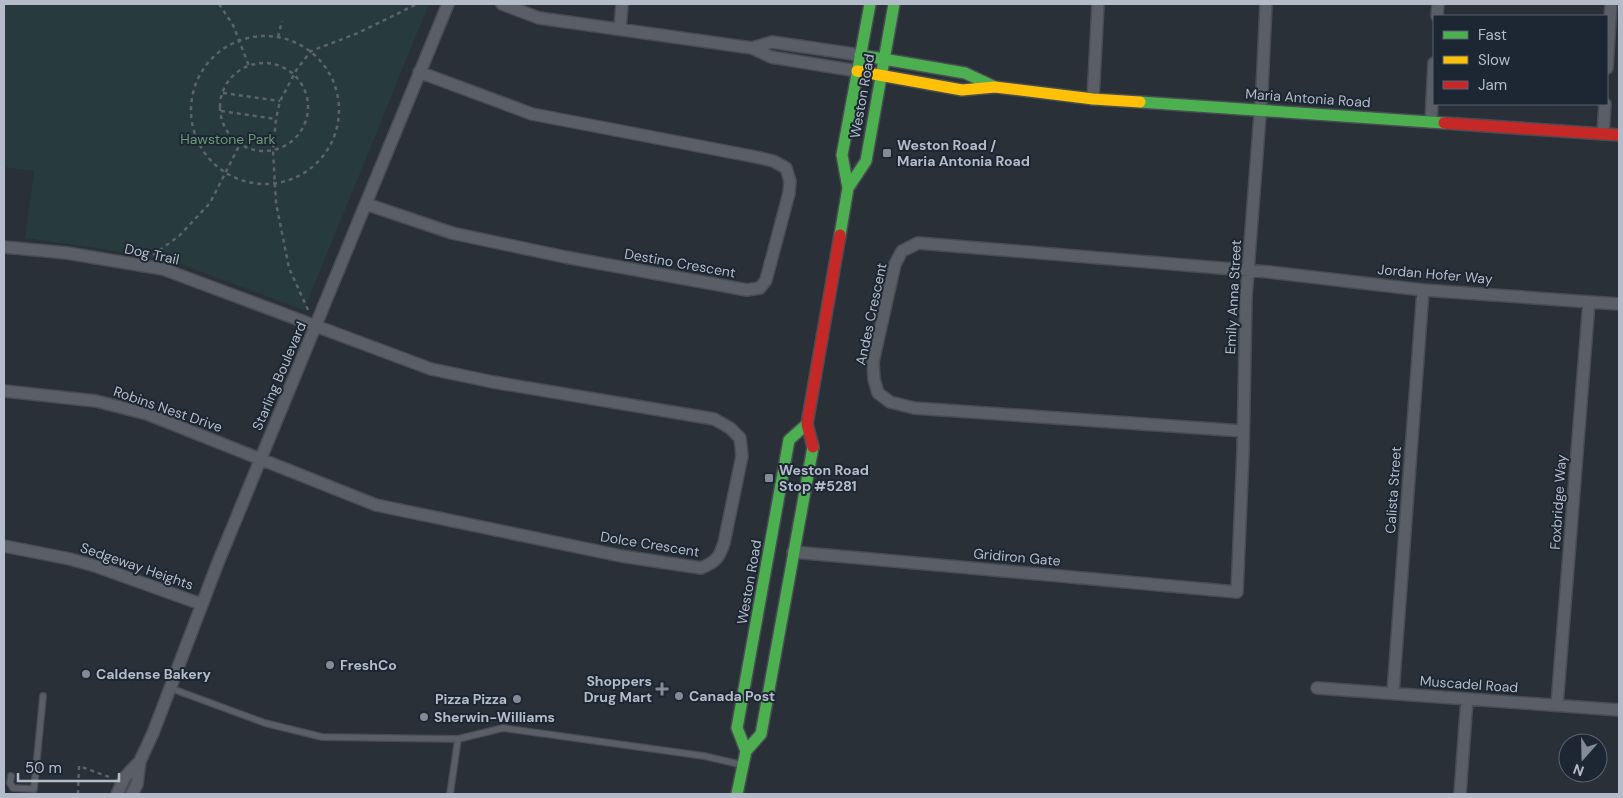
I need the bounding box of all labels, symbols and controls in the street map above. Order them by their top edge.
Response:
legend [1433,15,1608,105]
text: Fast [1478,25,1507,45]
text: Slow [1478,50,1511,70]
street label: Weston Road [846,52,878,140]
text: Jam [1478,75,1507,95]
street label: Maria Antonia Road [1245,85,1371,111]
park label: Hawstone Park [180,130,276,148]
place label: Weston Road / Maria Antonia Road [897,136,1030,170]
marker: Weston Road / Maria Antonia Road [881,147,893,159]
street label: Dog Trail [123,239,181,269]
street label: Emily Anna Street [1221,239,1245,355]
street label: Destino Crescent [623,244,737,282]
street label: Jordan Hofer Way [1377,260,1494,288]
street label: Andes Crescent [851,261,891,367]
street label: Starling Boulevard [248,319,310,433]
street label: Robins Nest Drive [111,382,225,436]
street label: Calista Street [1381,446,1405,534]
street label: Foxbridge Way [1546,454,1570,550]
place label: Weston Road Stop #5281 [779,461,869,495]
marker: Weston Road Stop #5281 [763,472,775,484]
street label: Dolce Crescent [599,527,701,561]
street label: Sedgeway Heights [78,538,196,594]
street label: Weston Road [733,538,765,626]
street label: Gridiron Gate [973,544,1061,570]
place label: FreshCo [340,656,397,674]
marker: FreshCo [324,659,336,671]
place label: Caldense Bakery [96,665,211,683]
marker: Caldense Bakery [80,668,92,680]
place label: Shoppers Drug Mart [584,672,652,706]
street label: Muscadel Road [1419,672,1519,696]
marker: Shoppers Drug Mart [656,683,668,695]
place label: Canada Post [689,687,775,705]
place label: Pizza Pizza [435,690,507,708]
marker: Canada Post [673,690,685,702]
marker: Pizza Pizza [511,693,523,705]
place label: Sherwin-Williams [434,708,555,726]
marker: Sherwin-Williams [418,711,430,723]
north arrow [1558,733,1608,783]
scale bar [18,750,119,782]
text: 50 m [25,758,62,778]
text: N [1571,760,1586,780]

